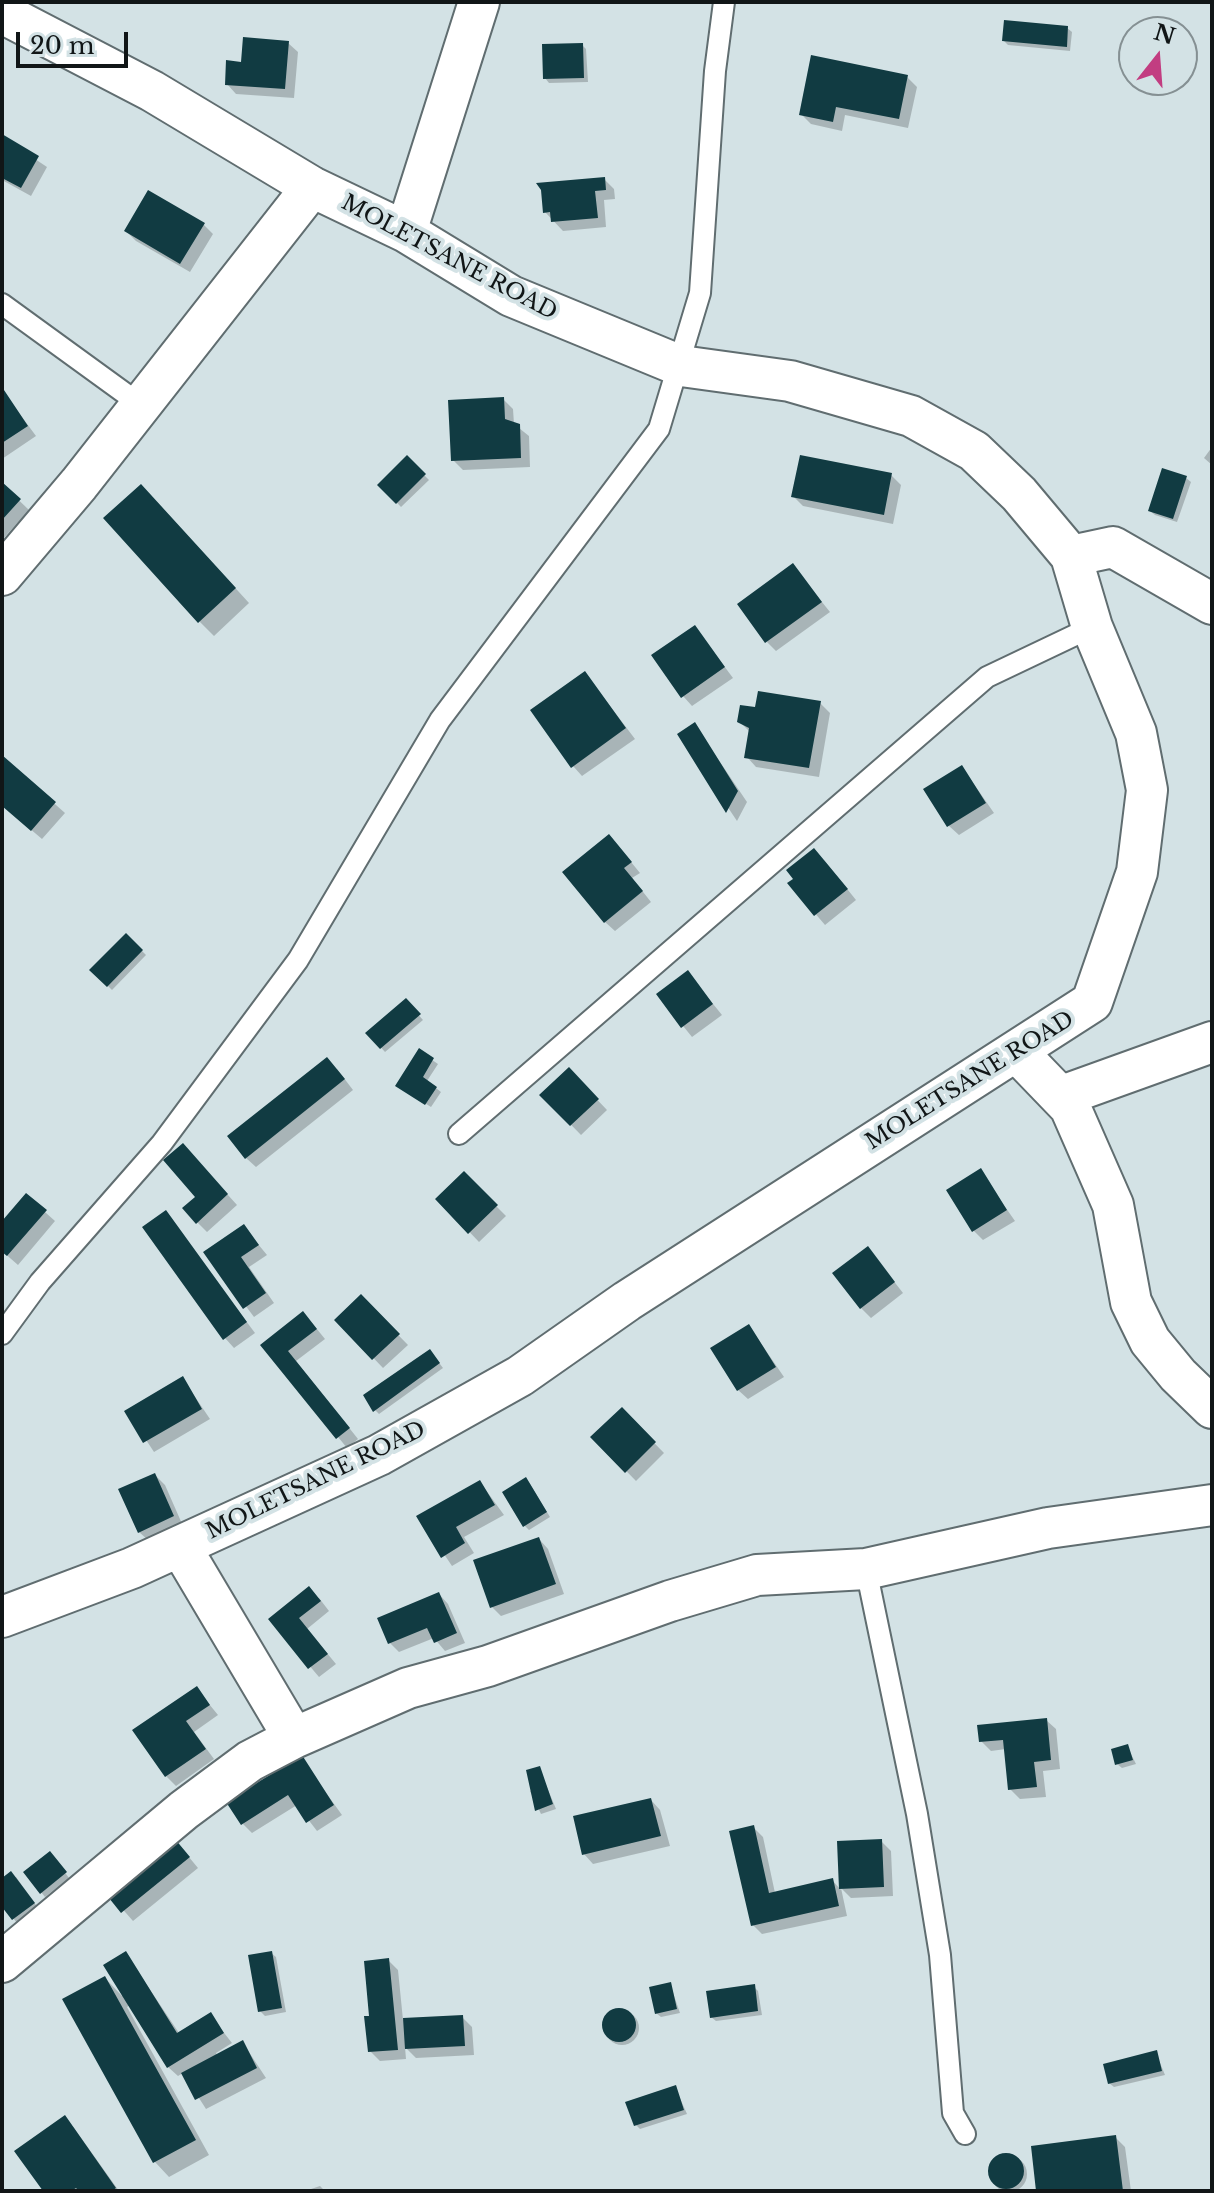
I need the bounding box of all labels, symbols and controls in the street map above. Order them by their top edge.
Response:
scale bar [20,16,132,66]
north arrow [1118,16,1198,96]
text: N [1151,19,1178,50]
text: 20 m [30,31,95,60]
street label: MOLETSANE ROAD [337,190,561,326]
street label: MOLETSANE ROAD [861,1006,1079,1156]
street label: MOLETSANE ROAD [202,1416,430,1546]

